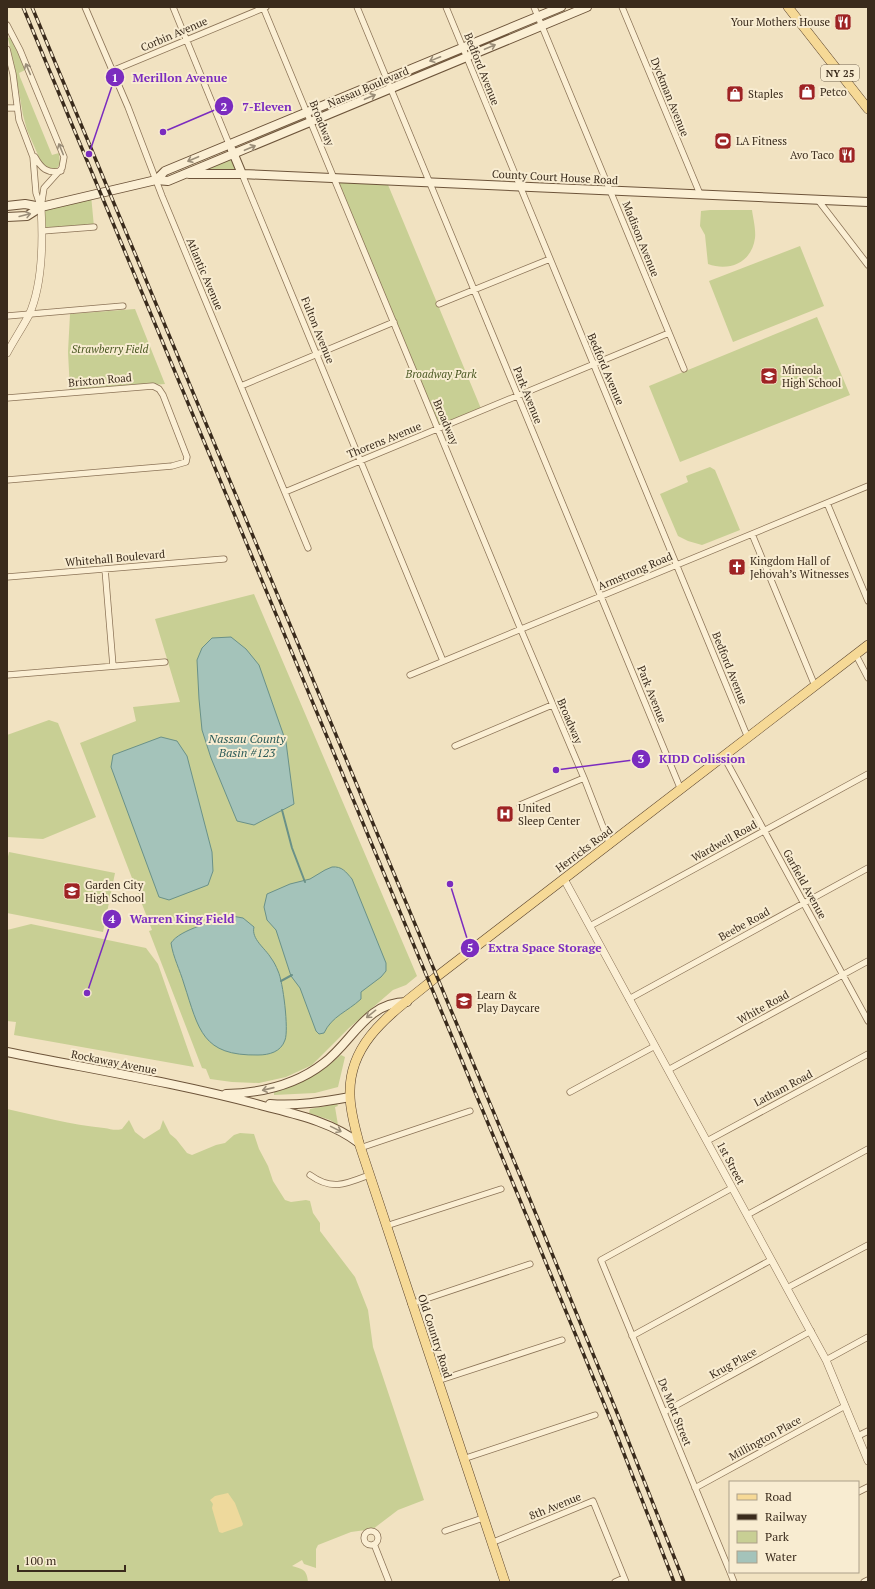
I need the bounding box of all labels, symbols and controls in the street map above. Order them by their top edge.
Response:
restaurant icon: Your Mothers House [833,12,853,32]
street label: Corbin Avenue [138,13,210,54]
place label: Your Mothers House [731,15,830,29]
street label: Bedford Avenue [461,31,503,108]
one-way arrow [484,43,496,51]
street label: Dyckman Avenue [648,55,692,139]
one-way arrow [429,56,441,64]
one-way arrow [24,64,31,76]
street label: Nassau Boulevard [325,64,411,110]
callout: Merillon Avenue [105,65,236,89]
road number: NY 25 [821,65,859,81]
text: 1 [112,70,118,85]
text: Merillon Avenue [133,70,228,85]
shop icon: Petco [797,82,817,102]
shop icon: Staples [725,84,745,104]
place label: Petco [820,85,847,99]
place label: Staples [748,87,784,101]
one-way arrow [364,93,376,101]
callout: 7-Eleven [214,94,299,118]
street label: Broadway [307,98,338,148]
text: 2 [221,99,228,114]
text: 7-Eleven [242,99,292,114]
sports icon: LA Fitness [713,131,733,151]
place label: LA Fitness [736,134,787,148]
one-way arrow [57,143,64,155]
one-way arrow [244,143,256,151]
restaurant icon: Avo Taco [837,145,857,165]
place label: Avo Taco [790,148,834,162]
one-way arrow [188,156,200,163]
street label: County Court House Road [492,167,618,187]
street label: Madison Avenue [619,199,663,279]
one-way arrow [18,210,31,218]
street label: Atlantic Avenue [183,236,227,313]
street label: Fulton Avenue [298,295,338,366]
street label: Bedford Avenue [585,331,628,408]
park label: Strawberry Field [72,342,149,356]
place label: Mineola High School [782,363,841,390]
street label: Park Avenue [510,364,546,426]
school or university icon: Mineola High School [759,366,779,386]
park label: Broadway Park [404,367,477,381]
street label: Brixton Road [68,370,132,390]
street label: Broadway [430,397,462,447]
street label: Thorens Avenue [345,419,424,461]
street label: Whitehall Boulevard [64,547,166,569]
street label: Armstrong Road [595,549,675,593]
place label: Kingdom Hall of Jehovah’s Witnesses [750,554,849,581]
church icon: Kingdom Hall of Jehovah’s Witnesses [727,557,747,577]
street label: Bedford Avenue [709,630,751,707]
street label: Park Avenue [634,663,670,725]
street label: Broadway [554,696,586,746]
water label: Nassau County Basin #123 [207,731,286,760]
callout: KIDD Colission [631,747,753,771]
text: 3 [638,751,645,766]
text: KIDD Colission [659,751,745,766]
place label: United Sleep Center [518,801,581,828]
hospital icon: United Sleep Center [495,804,515,824]
street label: Wardwell Road [689,817,759,865]
street label: Herricks Road [553,823,615,875]
street label: Garfield Avenue [780,847,830,922]
place label: Garden City High School [85,878,144,905]
school or university icon: Garden City High School [62,881,82,901]
street label: Beebe Road [716,904,772,944]
callout: Warren King Field [102,907,243,931]
text: 4 [109,911,116,926]
text: Warren King Field [130,911,235,926]
callout: Extra Space Storage [460,936,610,960]
text: 5 [467,940,473,955]
text: Extra Space Storage [488,940,602,955]
street label: White Road [735,987,791,1027]
place label: Learn & Play Daycare [477,988,540,1015]
school or university icon: Learn & Play Daycare [454,991,474,1011]
one-way arrow [366,1010,377,1019]
street label: Rockaway Avenue [70,1047,158,1077]
street label: Latham Road [751,1067,815,1109]
one-way arrow [262,1085,275,1093]
one-way arrow [330,1126,342,1133]
street label: 1st Street [714,1139,748,1187]
street label: Old Country Road [415,1292,455,1380]
street label: Krug Place [707,1344,760,1382]
street label: De Mott Street [655,1376,695,1448]
street label: Millington Place [726,1412,804,1464]
legend [729,1481,859,1573]
street label: 8th Avenue [527,1489,583,1523]
text: Road [765,1489,792,1504]
text: Railway [765,1509,808,1524]
text: Park [765,1529,790,1544]
scale bar [18,1547,125,1573]
text: Water [765,1549,797,1564]
text: 100 m [24,1553,57,1568]

